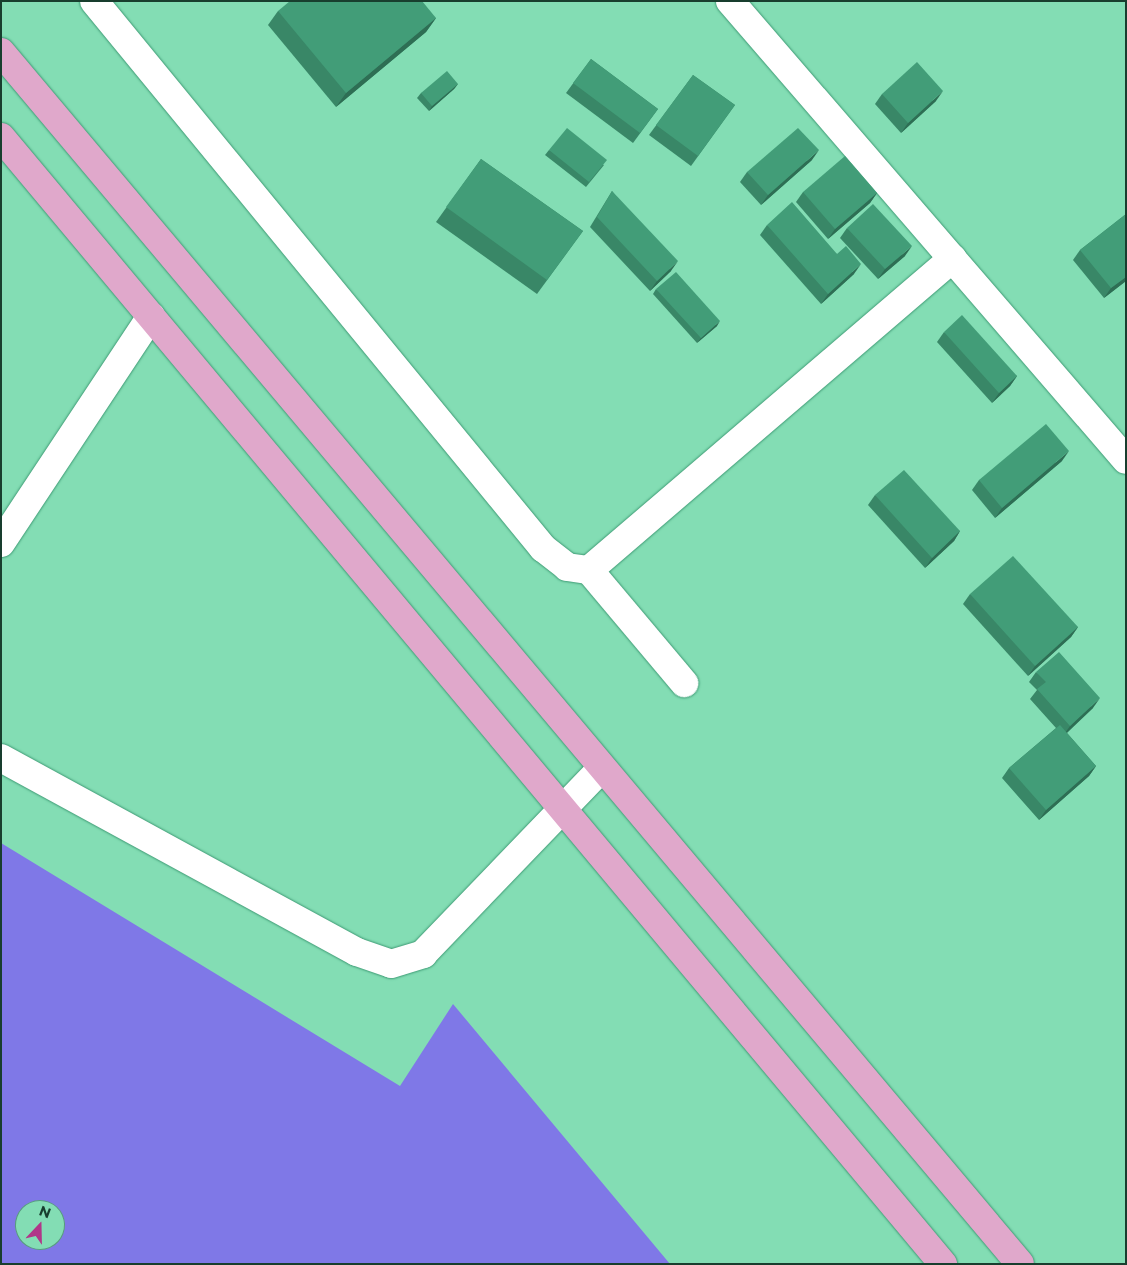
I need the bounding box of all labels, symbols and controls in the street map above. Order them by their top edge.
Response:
north arrow [15,1200,65,1250]
text: N [37,1202,54,1222]

